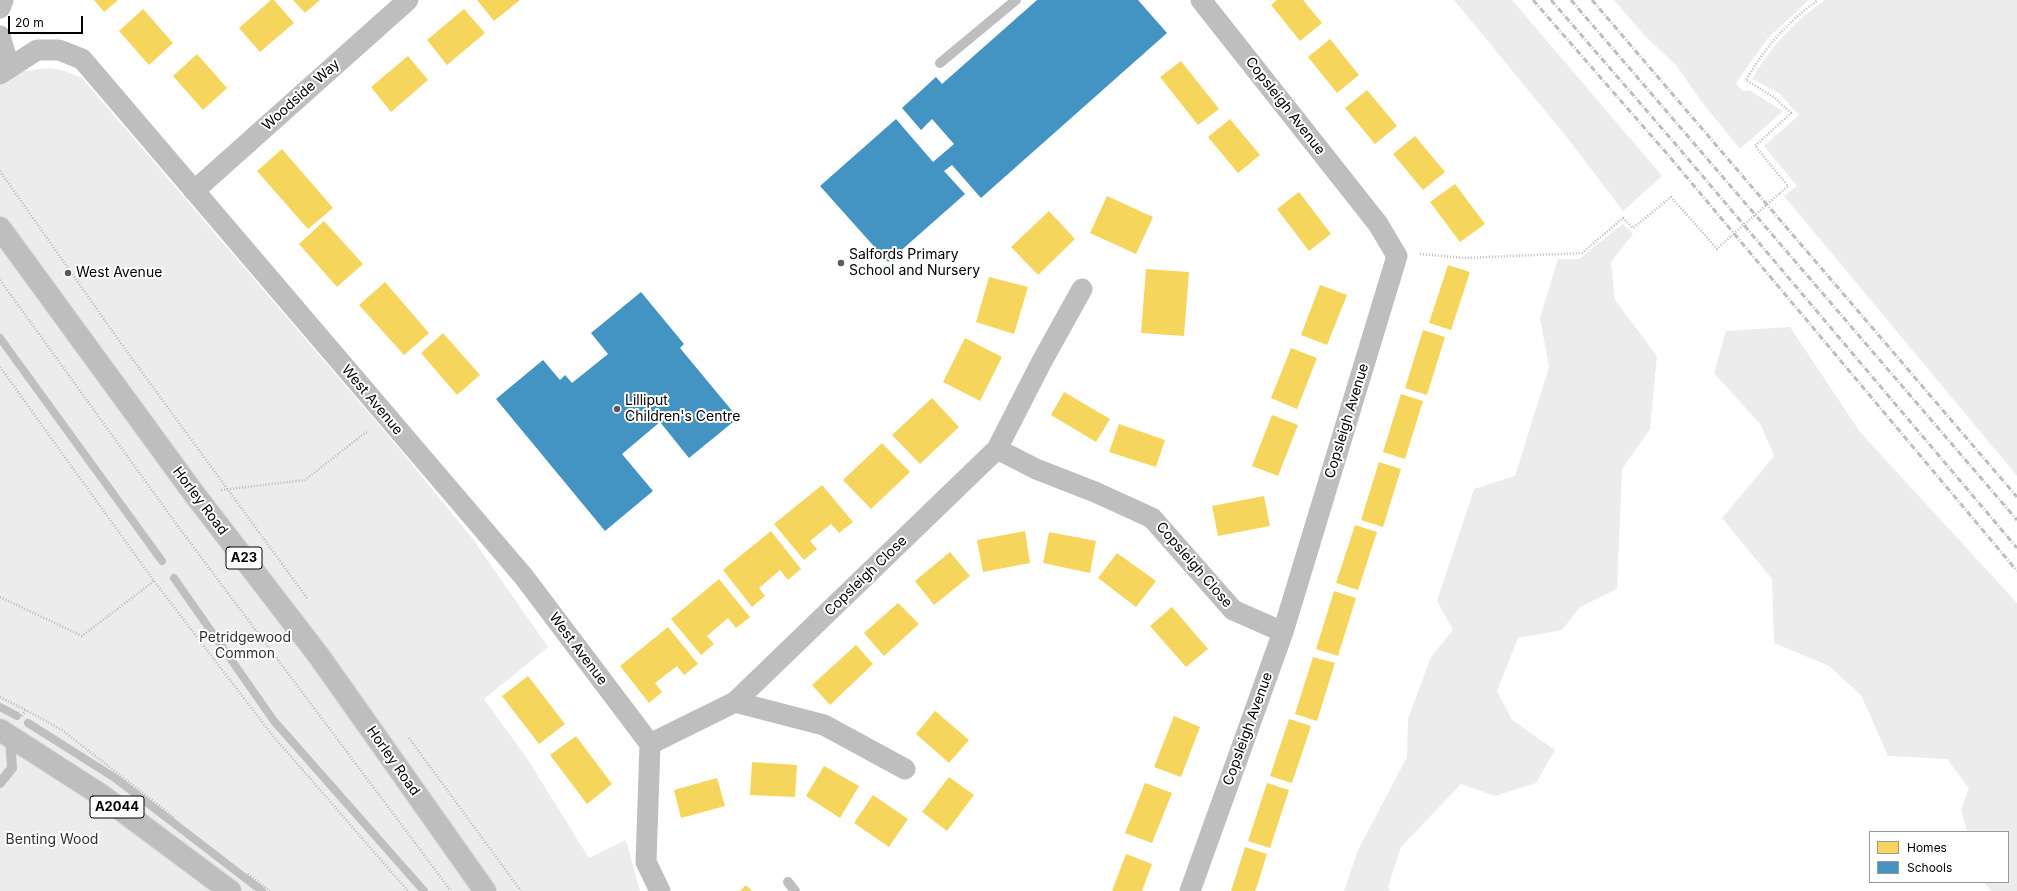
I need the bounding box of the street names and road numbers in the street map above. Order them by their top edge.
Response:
street label: Copsleigh Avenue [1242,54,1328,158]
street label: Woodside Way [259,56,343,134]
street label: Copsleigh Avenue [1321,361,1373,481]
street label: West Avenue [338,362,406,438]
street label: Horley Road [169,464,231,538]
street label: Copsleigh Close [1152,519,1236,611]
street label: Copsleigh Close [821,532,911,620]
road number: A23 [226,547,262,569]
street label: West Avenue [545,609,611,689]
street label: Copsleigh Avenue [1220,670,1276,788]
street label: Horley Road [363,723,423,799]
road number: A2044 [90,796,144,818]

